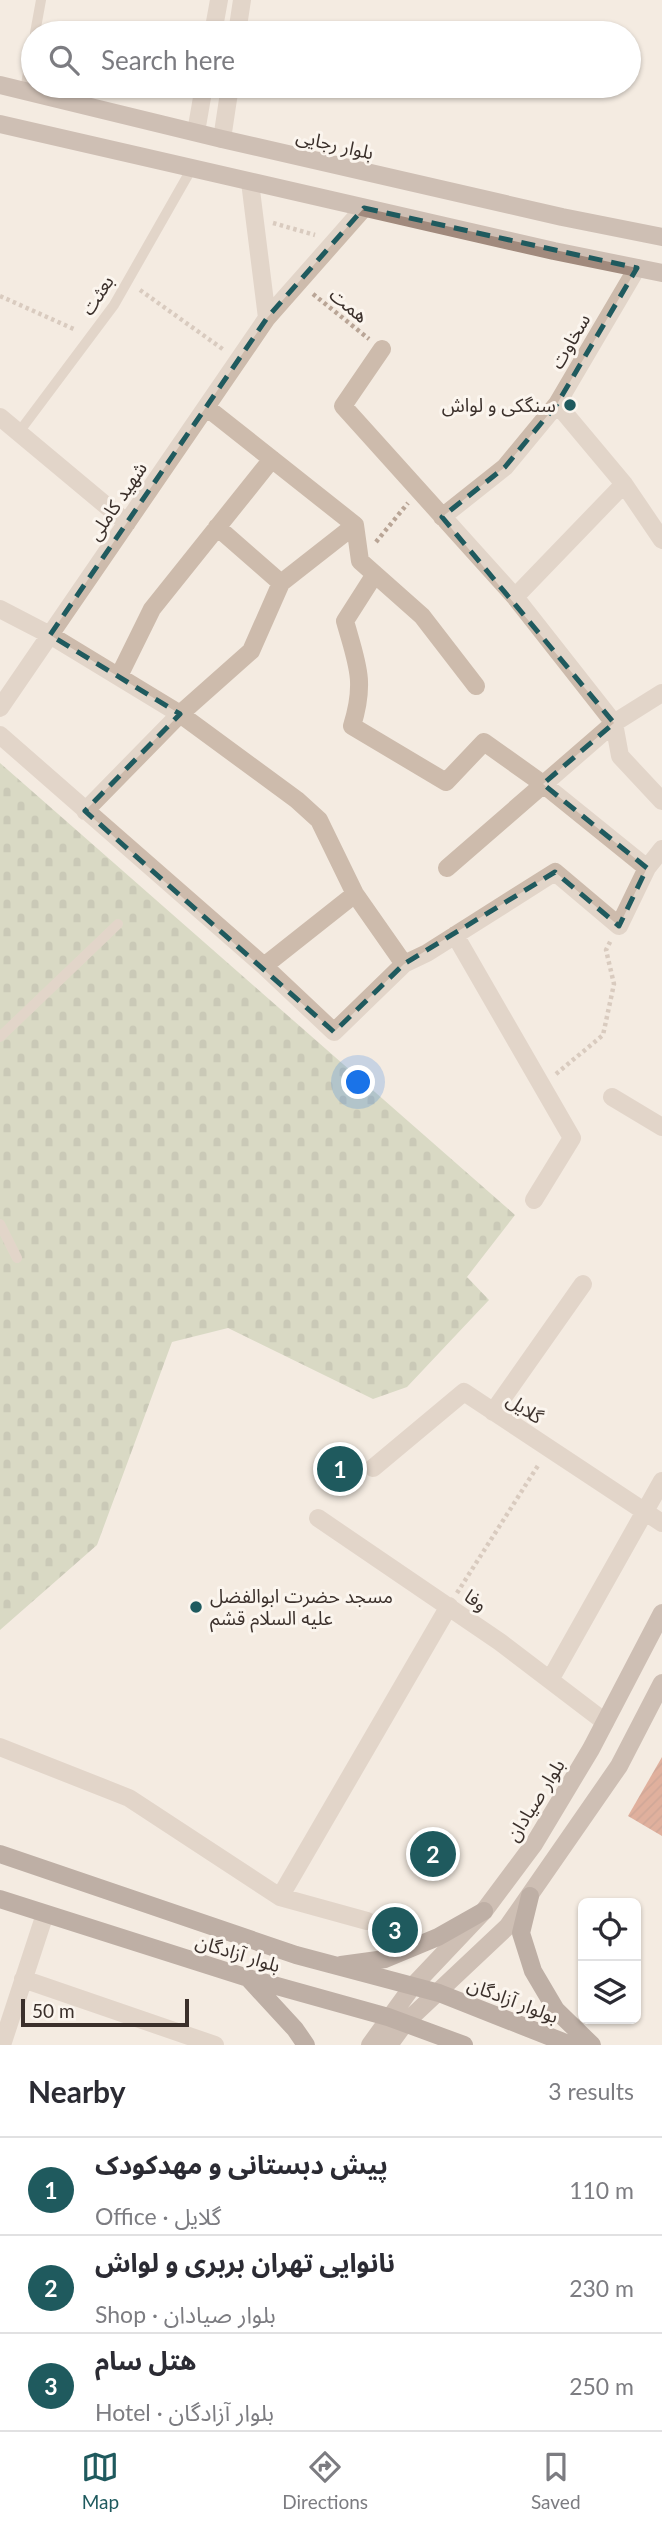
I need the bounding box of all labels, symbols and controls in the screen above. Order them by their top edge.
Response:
search box [21,21,641,98]
icon: search [45,41,83,79]
text: Search here [101,44,235,76]
street label: بلوار رجایی [294,123,376,165]
street label: بعثت [75,270,118,319]
street label: همت [326,282,373,327]
street label: سخاوت [545,309,595,373]
place label: سنگکی و لواش [442,393,556,417]
marker: سنگکی و لواش [562,397,578,413]
street label: شهید کاملی [82,457,152,545]
your location [341,1065,375,1099]
street label: گلایل [502,1387,549,1429]
pin: 1 [317,1443,363,1495]
place label: مسجد حضرت ابوالفضل علیه السلام قشم [210,1584,393,1633]
street label: وفا [460,1584,492,1616]
marker: مسجد حضرت ابوالفضل علیه السلام قشم [188,1599,204,1615]
street label: بلوار صیادان [500,1754,570,1846]
pin: 2 [410,1828,456,1880]
map controls [578,1898,641,2024]
button: locate [578,1898,641,1961]
pin: 3 [372,1904,418,1956]
street label: بلوار آزادگان [193,1929,283,1977]
button: layers [578,1961,641,2024]
street label: بولوار آزادگان [464,1972,562,2028]
scale bar [21,1996,189,2028]
text: 50 m [32,1999,75,2022]
text: Nearby [28,2073,126,2109]
text: 3 results [548,2077,634,2105]
text: پیش دبستانی و مهدکودک [95,2148,388,2180]
text: 1 [44,2176,58,2204]
text: 110 m [569,2176,634,2204]
text: Office · گلایل [95,2202,221,2230]
text: نانوایی تهران بربری و لواش [95,2246,395,2278]
text: 2 [44,2274,58,2302]
text: 230 m [569,2274,634,2302]
text: Shop · بلوار صیادان [95,2300,276,2328]
text: هتل سام [95,2344,196,2376]
text: 3 [44,2372,58,2400]
text: 250 m [569,2372,634,2400]
text: Hotel · بلوار آزادگان [95,2398,274,2426]
tab: Map [81,2448,119,2513]
tab: Directions [282,2448,368,2513]
tab: Saved [531,2448,581,2513]

